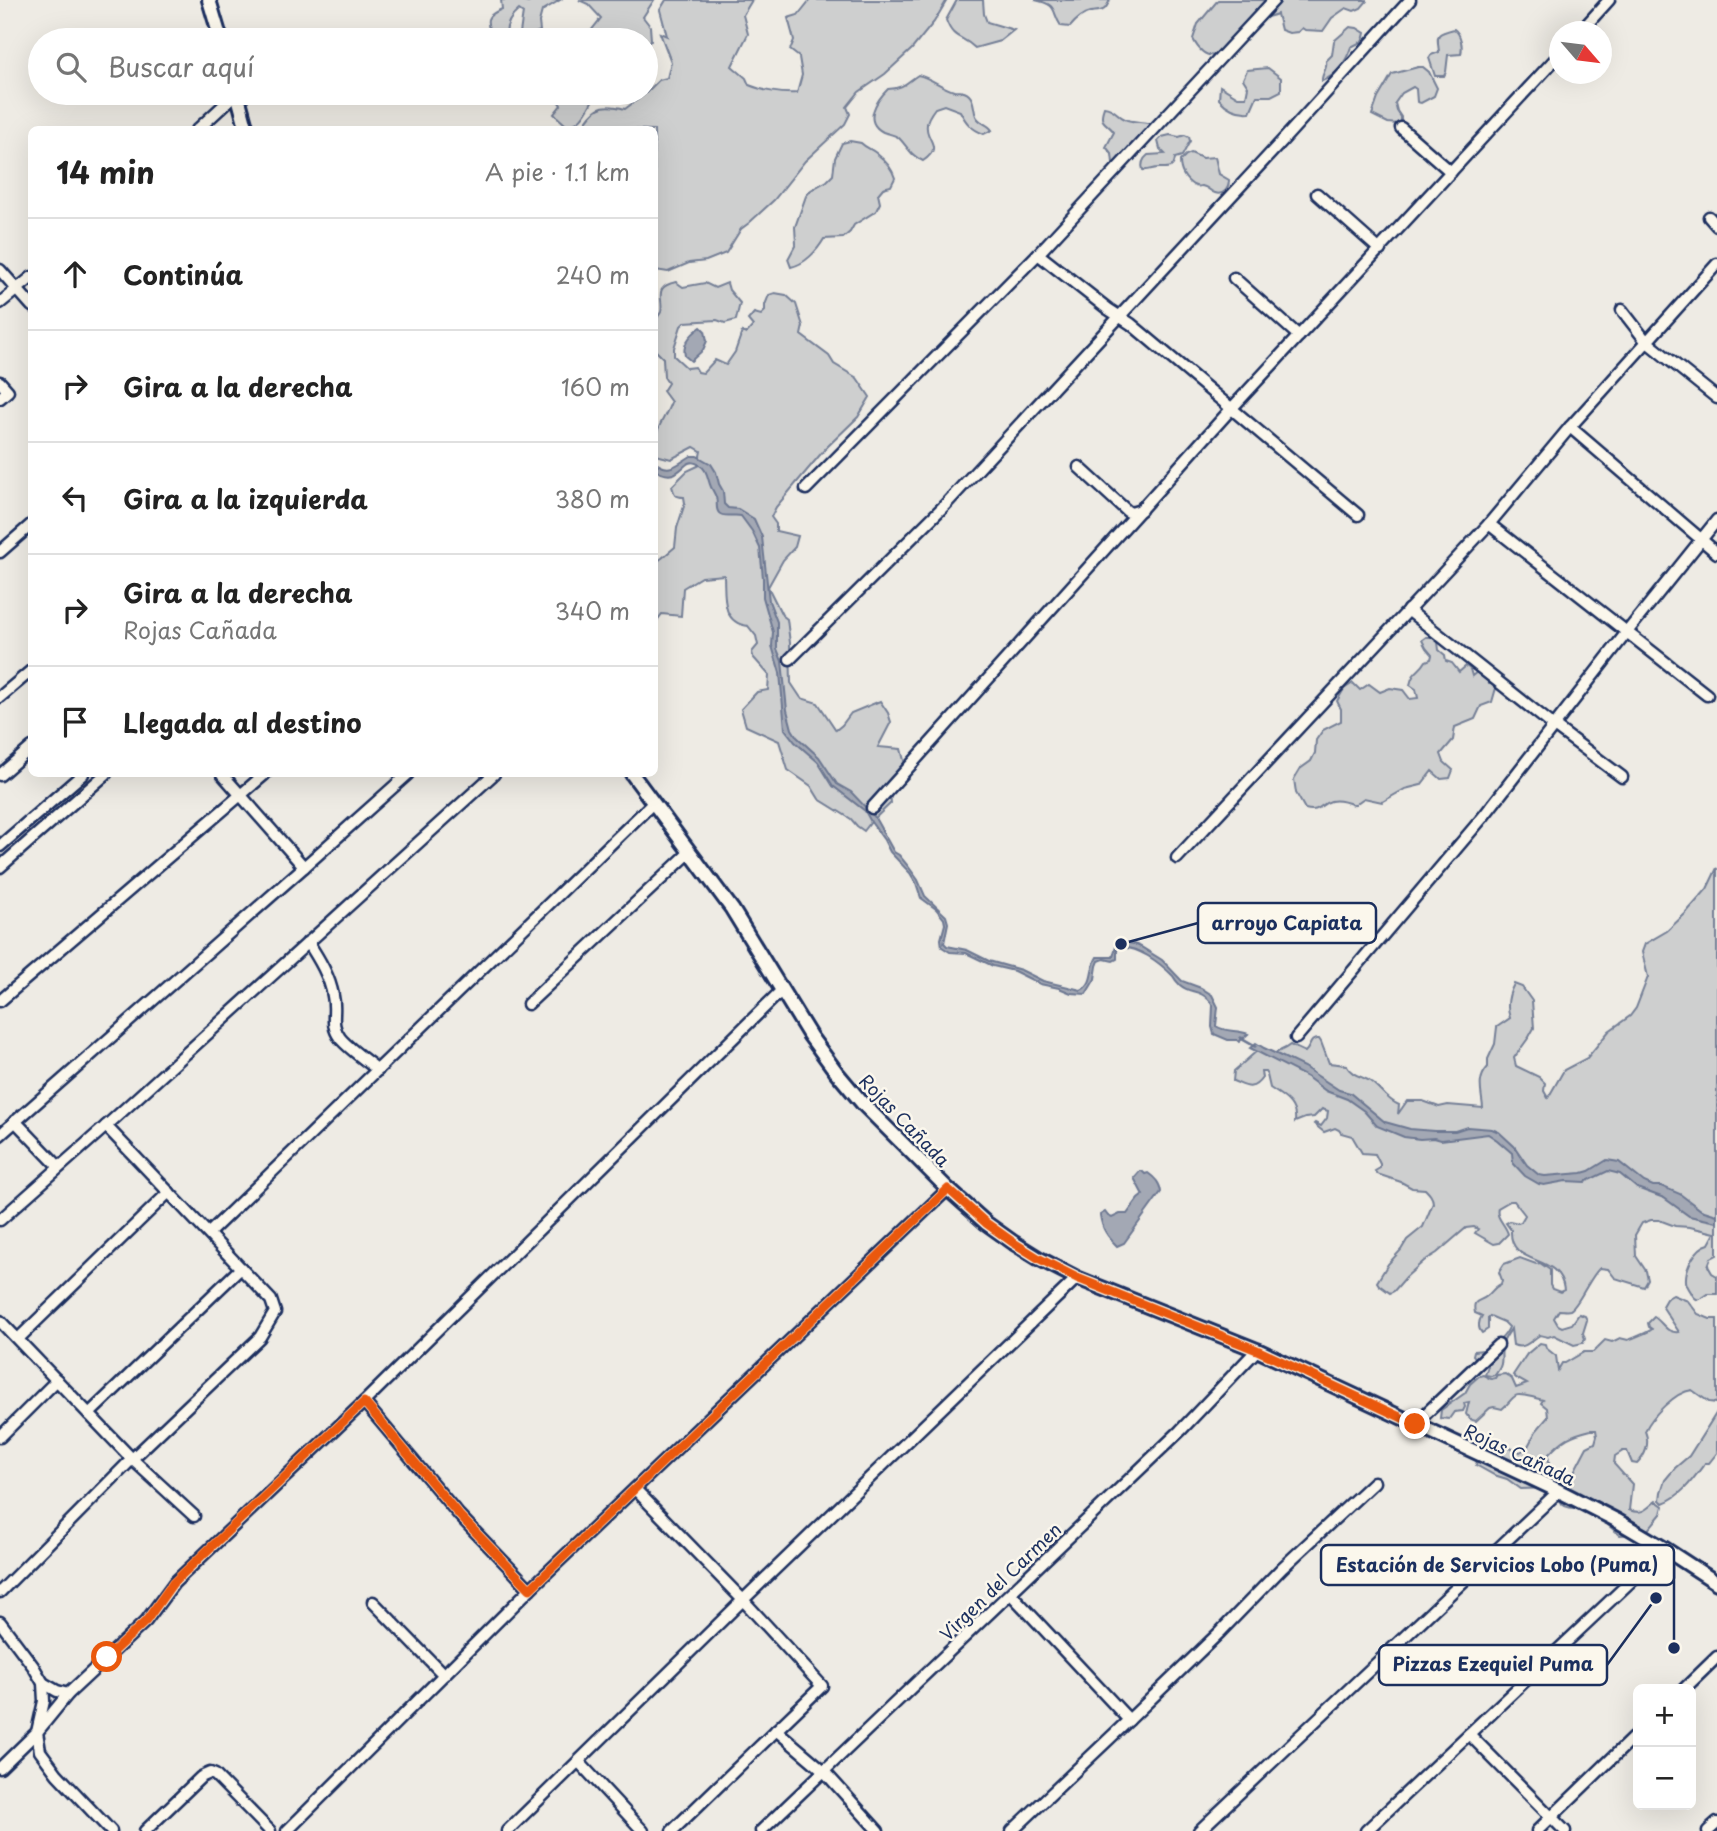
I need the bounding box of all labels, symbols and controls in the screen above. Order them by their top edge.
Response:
north arrow [1549,21,1612,84]
search box [28,28,658,105]
text: Buscar aquí [108,47,254,86]
icon: search [52,48,90,86]
text: 14 min [56,149,155,194]
text: A pie · 1.1 km [485,154,630,189]
icon: ahead [56,255,94,293]
text: Continúa [123,255,243,294]
text: 240 m [556,257,630,292]
icon: right [56,367,94,405]
text: Gira a la derecha [123,367,353,406]
text: 160 m [561,369,630,404]
icon: left [56,479,94,517]
text: Gira a la izquierda [123,479,368,518]
text: 380 m [555,481,630,516]
text: Gira a la derecha [123,573,353,612]
icon: right [56,591,94,629]
text: 340 m [555,593,630,628]
text: Rojas Cañada [123,612,277,647]
icon: arrive [56,703,94,741]
text: Llegada al destino [123,703,362,742]
callout: arroyo Capiata [1198,903,1376,943]
text: arroyo Capiata [1212,908,1362,936]
street label: Rojas Cañada [854,1067,957,1173]
route end [1399,1408,1430,1439]
street label: Rojas Cañada [1460,1416,1581,1492]
street label: Virgen del Carmen [933,1516,1067,1646]
callout: Estación de Servicios Lobo (Puma) [1321,1545,1674,1585]
text: Estación de Servicios Lobo (Puma) [1336,1550,1658,1578]
route start [91,1641,122,1672]
callout: Pizzas Ezequiel Puma [1379,1645,1607,1685]
text: Pizzas Ezequiel Puma [1392,1649,1594,1677]
map controls [1633,1684,1696,1810]
button: + [1633,1684,1696,1747]
button: − [1633,1747,1696,1810]

